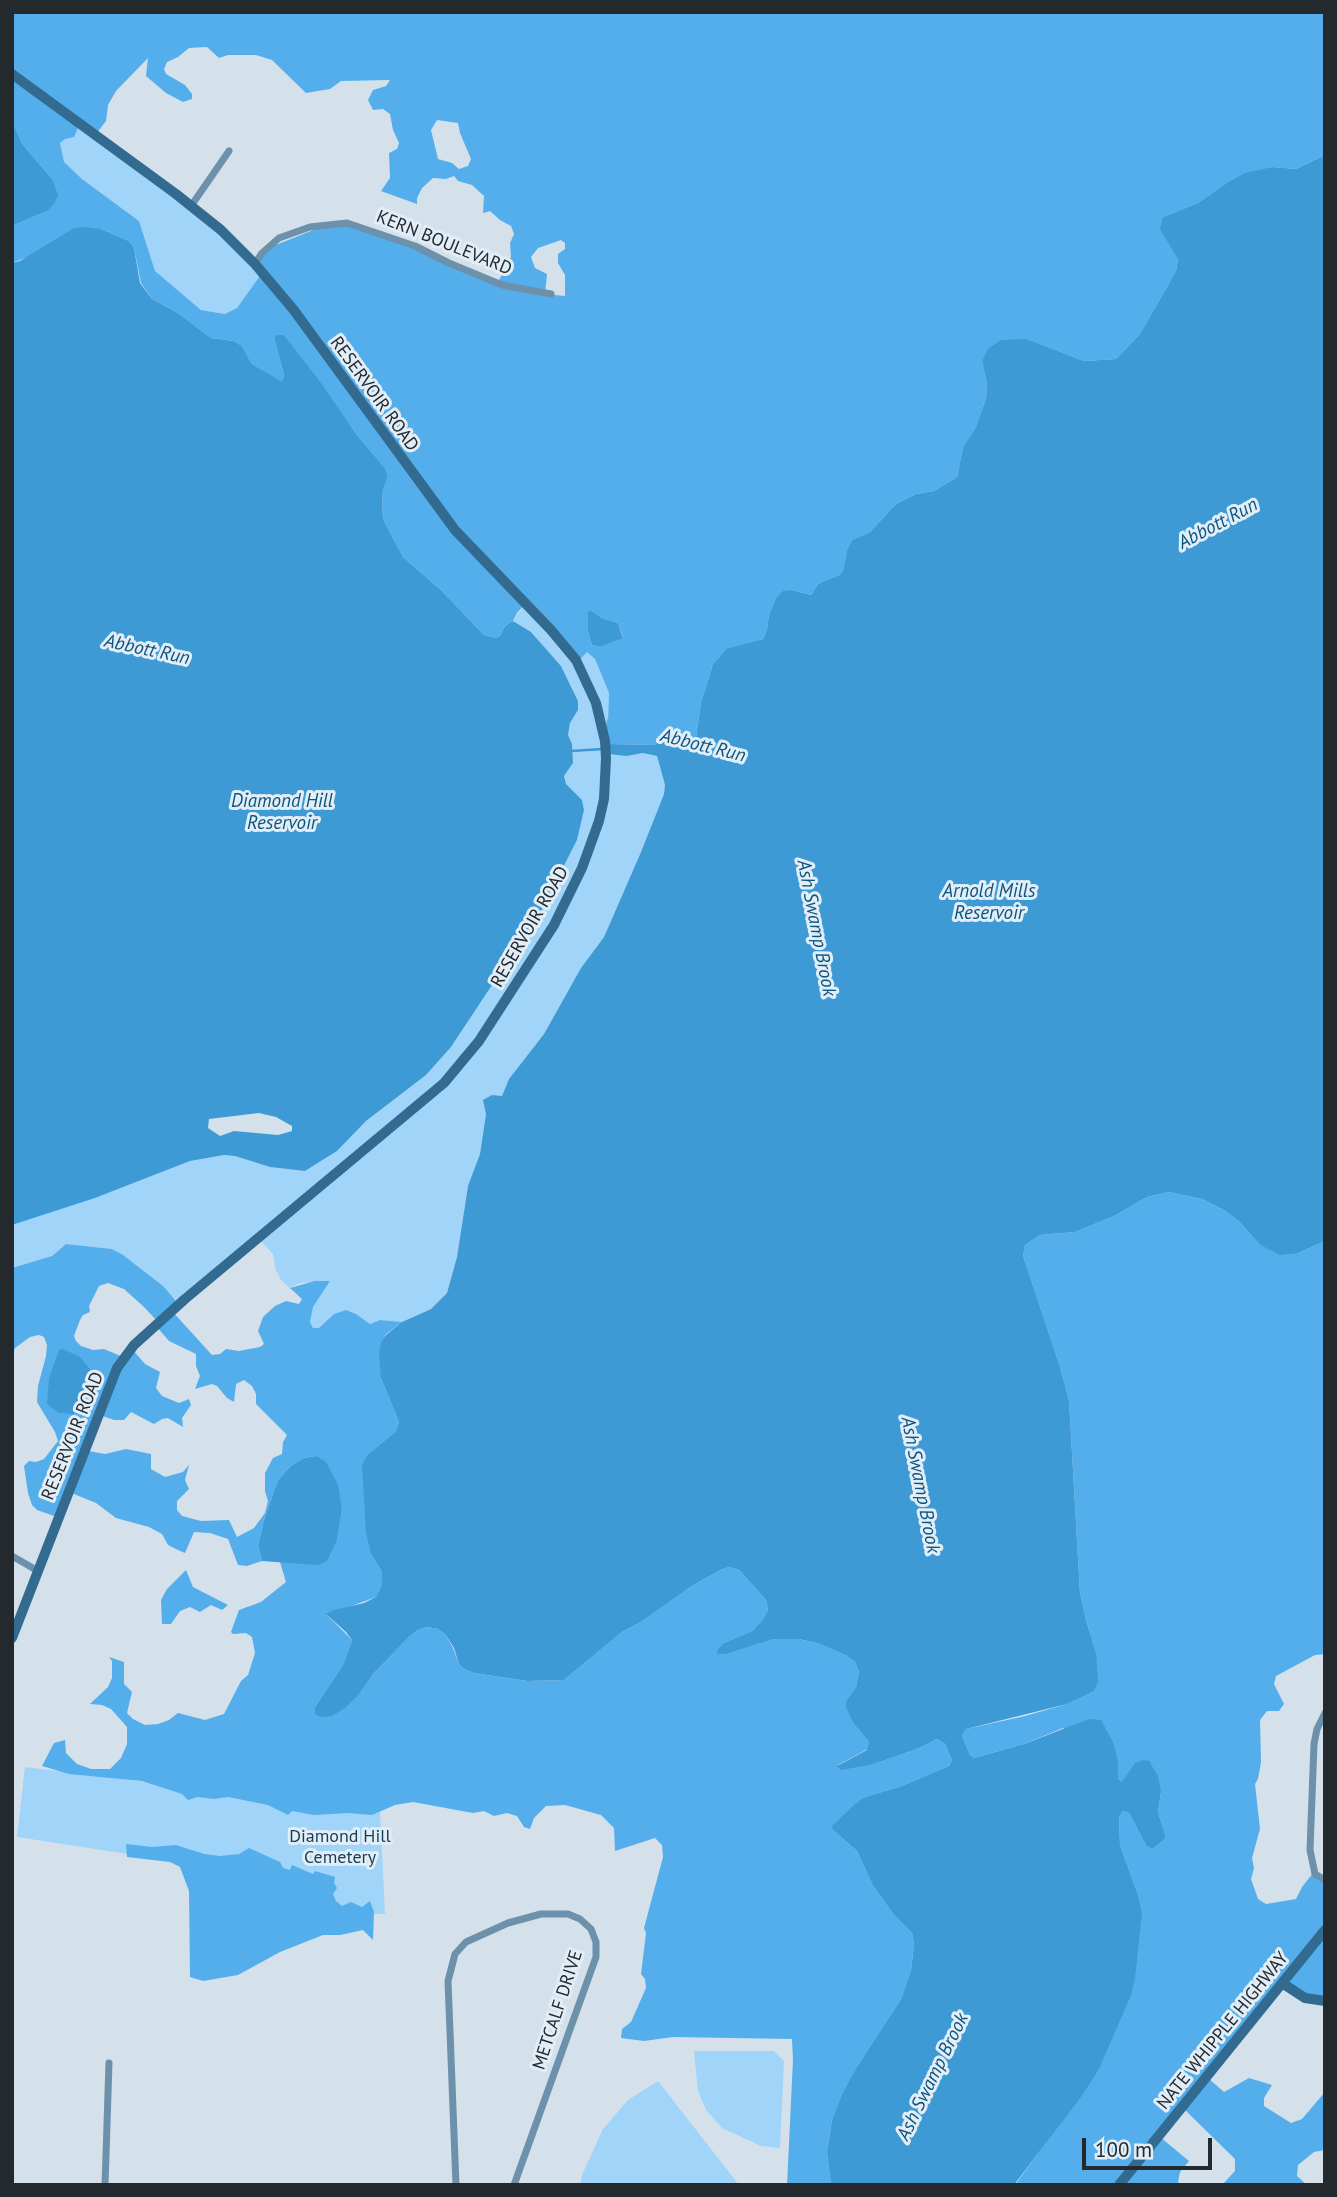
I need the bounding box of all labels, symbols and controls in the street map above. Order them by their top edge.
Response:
street label: KERN BOULEVARD [373,206,515,280]
street label: RESERVOIR ROAD [325,333,423,455]
water label: Abbott Run [1174,494,1262,554]
water label: Abbott Run [102,630,192,670]
water label: Abbott Run [658,724,748,768]
water label: Diamond Hill Reservoir [231,791,333,835]
water label: Ash Swamp Brook [792,858,840,998]
street label: RESERVOIR ROAD [487,863,573,991]
water label: Arnold Mills Reservoir [942,881,1036,925]
street label: RESERVOIR ROAD [37,1369,109,1503]
water label: Ash Swamp Brook [896,1415,944,1555]
park label: Diamond Hill Cemetery [289,1826,391,1868]
street label: METCALF DRIVE [529,1948,587,2072]
street label: NATE WHIPPLE HIGHWAY [1153,1948,1293,2114]
water label: Ash Swamp Brook [892,2010,974,2144]
scale bar [1085,2124,1214,2168]
text: 100 m [1095,2136,1152,2163]

